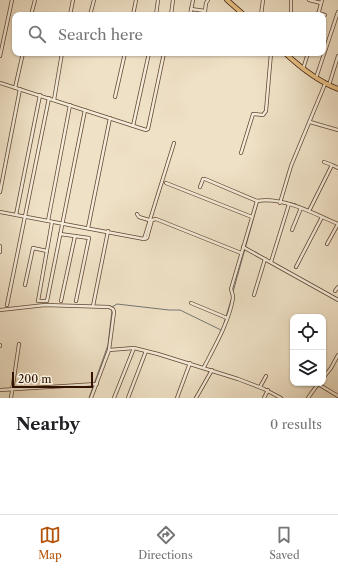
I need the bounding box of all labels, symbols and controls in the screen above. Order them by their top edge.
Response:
search box [12,12,326,56]
icon: search [26,23,48,45]
text: Search here [58,25,143,44]
map controls [290,314,326,386]
button: locate [290,314,326,350]
button: layers [290,350,326,386]
scale bar [12,370,93,389]
text: 200 m [18,372,51,386]
text: Nearby [16,414,80,434]
text: 0 results [270,416,322,432]
tab: Map [38,524,62,562]
tab: Directions [138,524,193,562]
tab: Saved [269,524,300,562]

